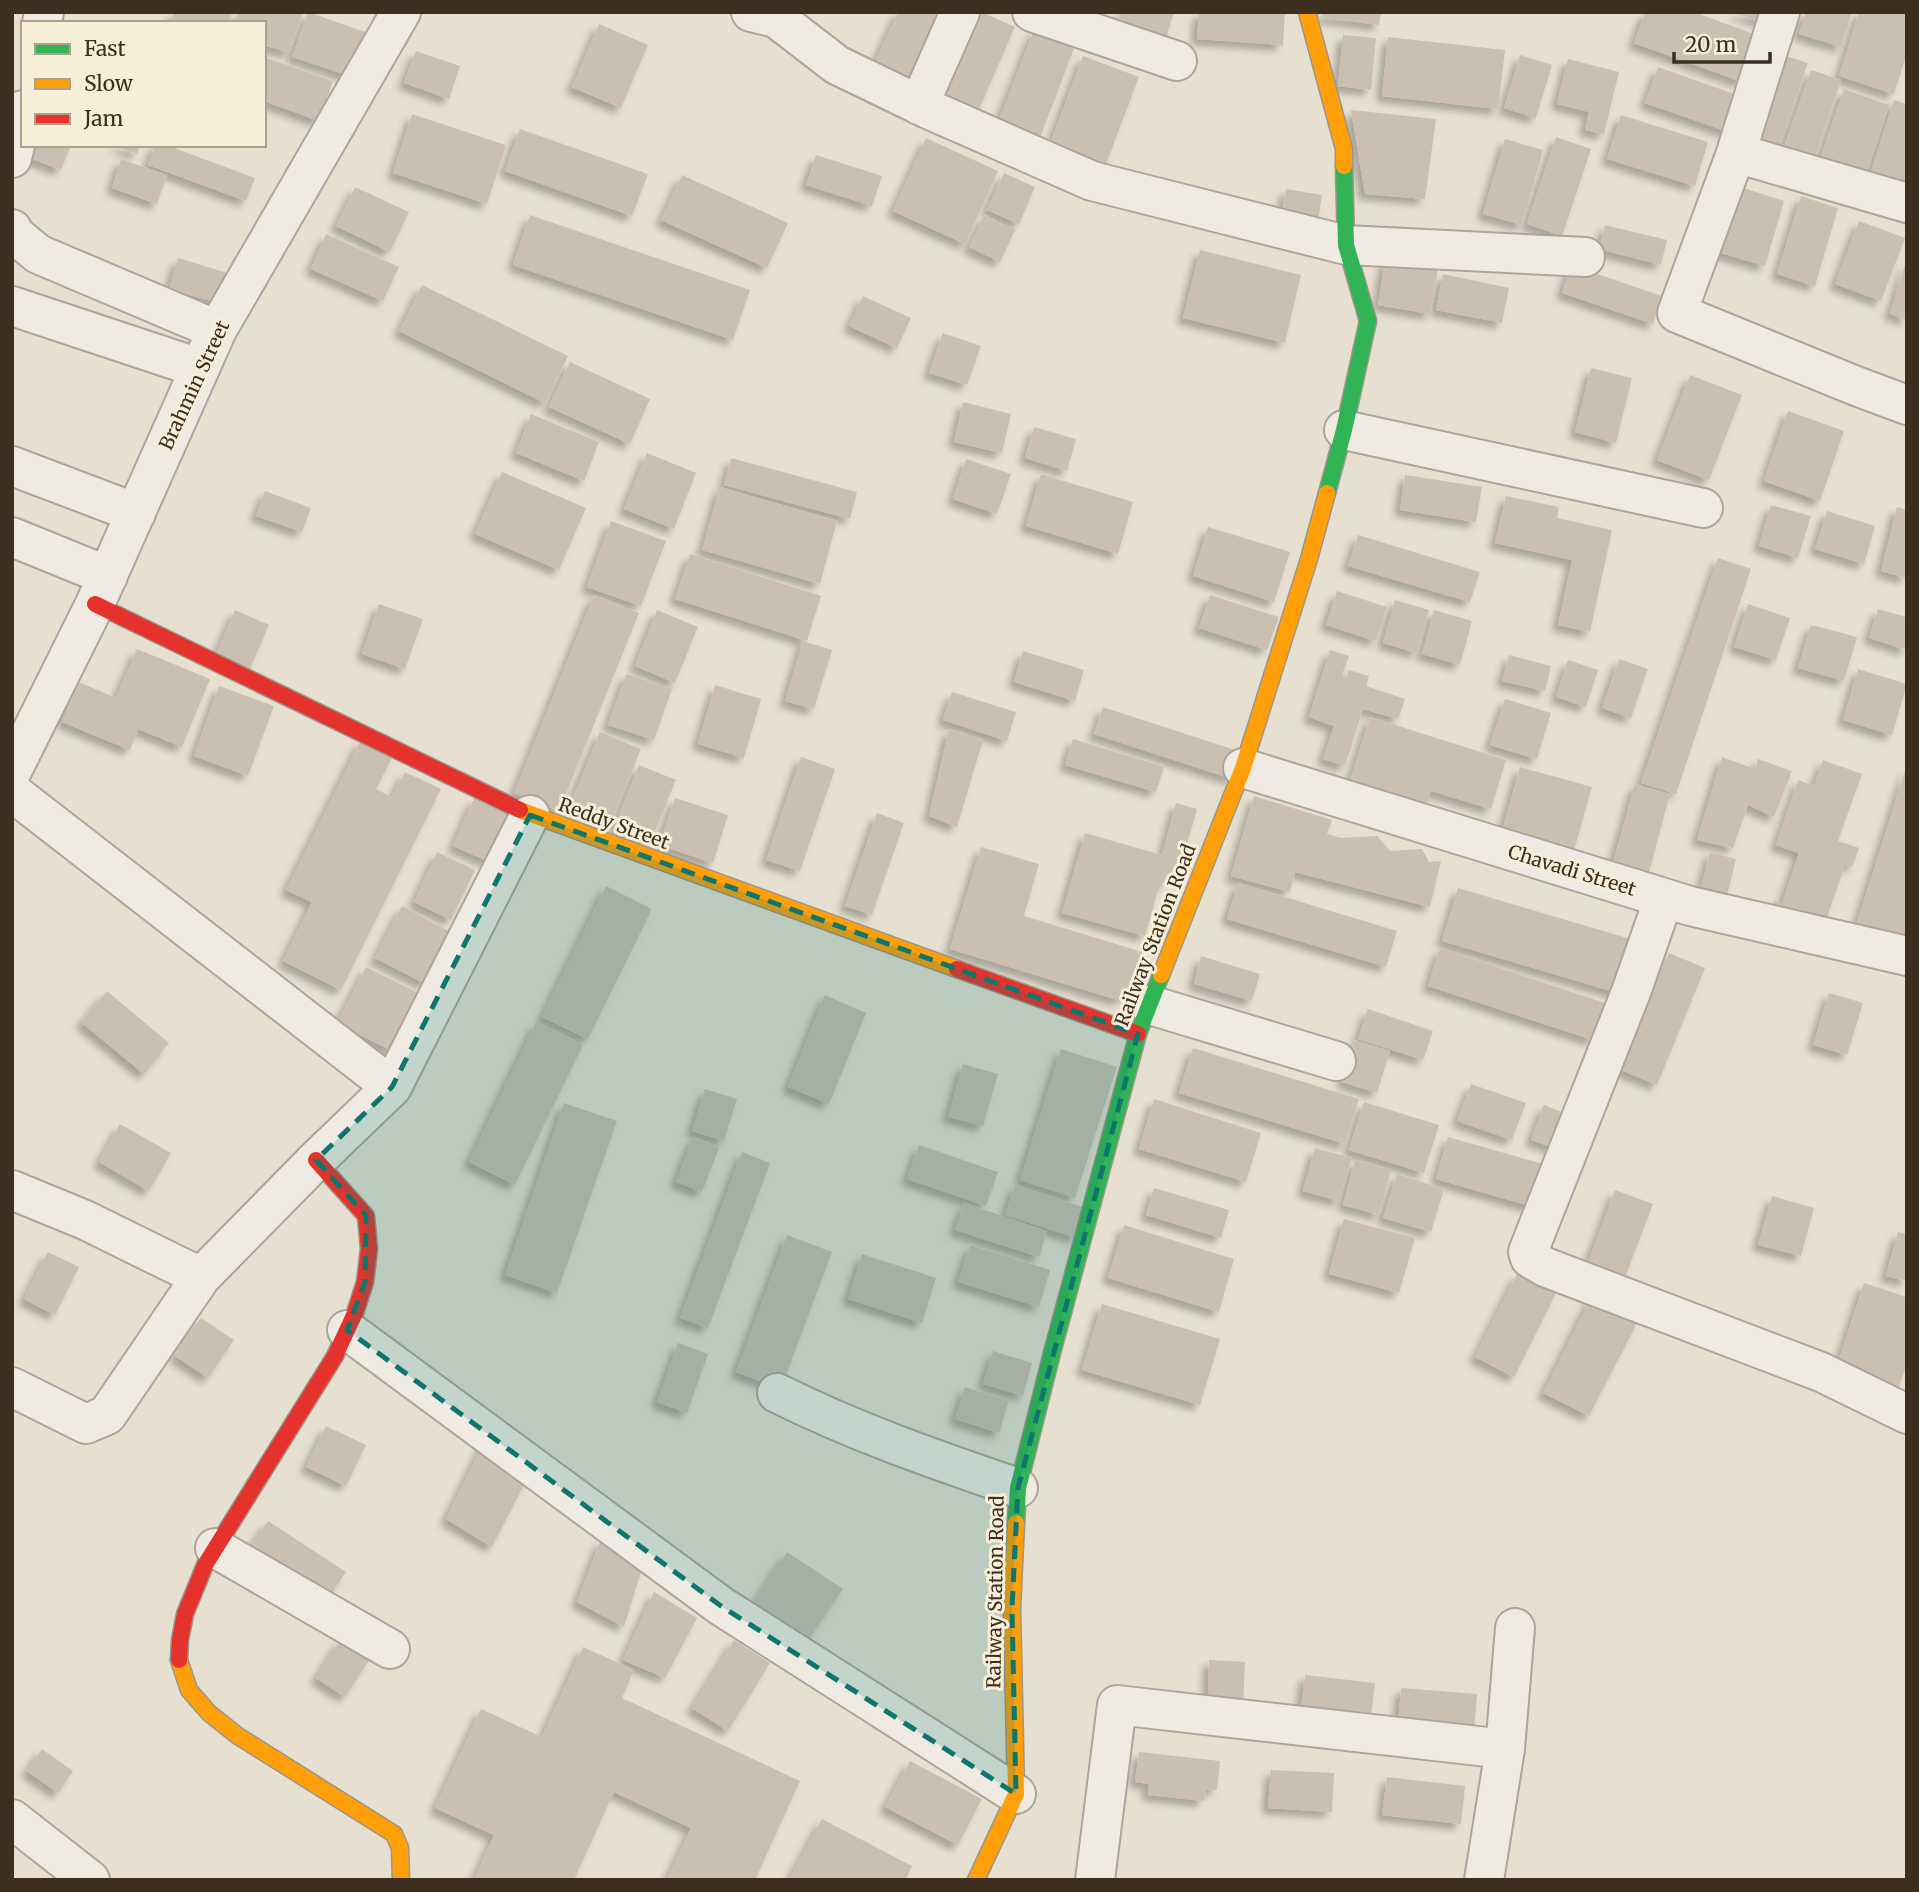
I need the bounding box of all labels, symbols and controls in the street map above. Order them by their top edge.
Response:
legend [21,21,266,147]
scale bar [1674,21,1770,65]
text: 20 m [1685,31,1737,58]
text: Fast [84,35,126,62]
text: Slow [84,70,133,97]
text: Jam [83,105,123,132]
street label: Brahmin Street [154,316,235,454]
street label: Reddy Street [555,792,673,854]
street label: Chavadi Street [1505,839,1639,901]
street label: Railway Station Road [1109,840,1201,1030]
street label: Railway Station Road [981,1495,1009,1689]

